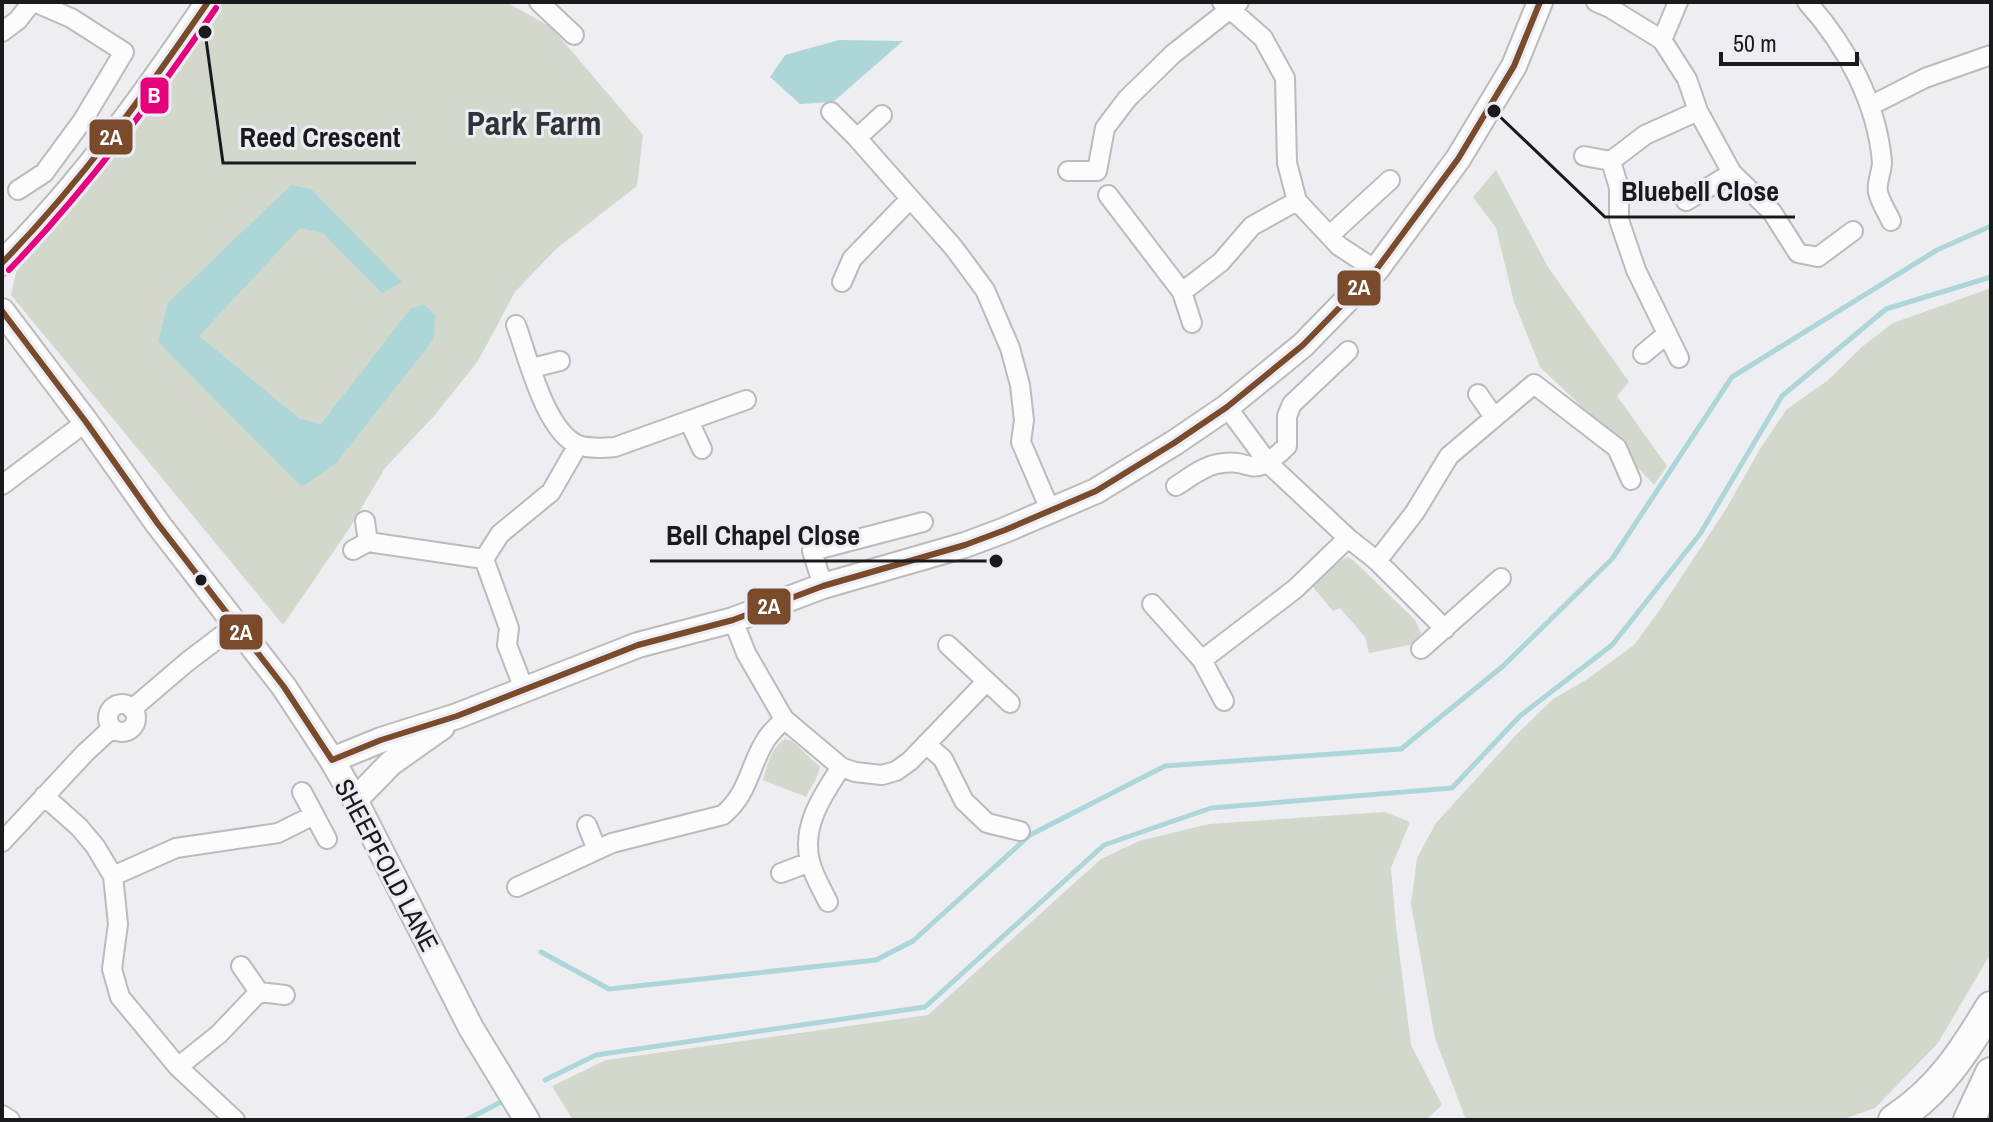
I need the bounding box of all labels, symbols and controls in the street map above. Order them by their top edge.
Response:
scale bar [1721,16,1857,66]
text: 50 m [1733,27,1777,59]
line badge: B [139,76,170,115]
text: B [147,80,161,110]
district label: Park Farm [466,100,602,146]
callout: Reed Crescent [223,111,416,163]
line badge: 2A [88,118,134,156]
text: Reed Crescent [240,118,401,156]
text: 2A [99,122,123,152]
callout: Bluebell Close [1605,165,1795,217]
text: Bluebell Close [1621,172,1779,210]
line badge: 2A [1336,269,1382,307]
text: 2A [1347,272,1371,302]
callout: Bell Chapel Close [650,509,876,561]
text: Bell Chapel Close [666,516,860,554]
unlabelled marker [193,572,209,588]
line badge: 2A [746,587,792,626]
text: 2A [757,591,781,621]
line badge: 2A [218,613,264,651]
text: 2A [229,617,253,647]
street label: SHEEPFOLD LANE [327,773,447,957]

